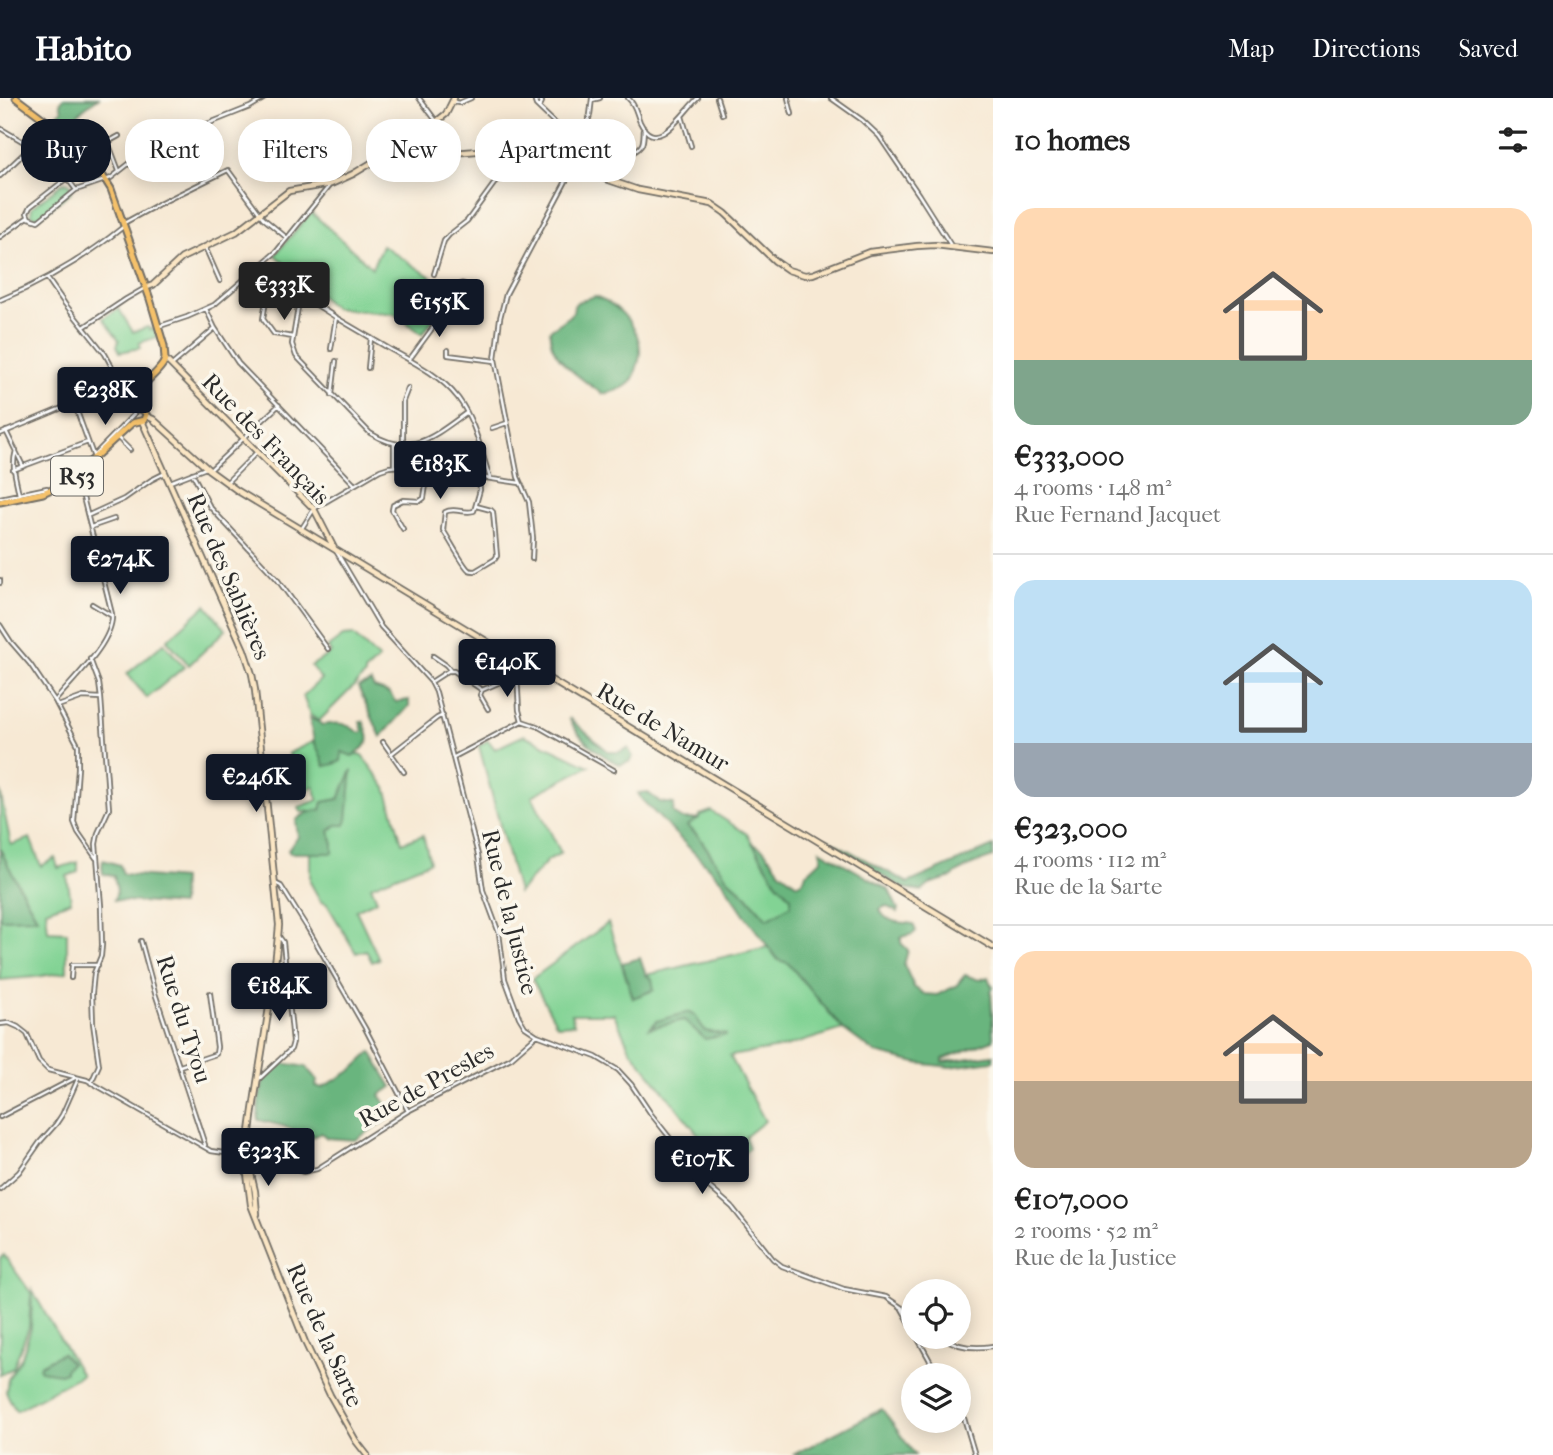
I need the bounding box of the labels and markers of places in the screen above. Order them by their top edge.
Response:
pin: €333K [235,262,333,322]
pin: €155K [390,280,488,339]
pin: €238K [56,368,154,427]
pin: €183K [391,442,489,501]
pin: €274K [71,536,169,596]
pin: €140K [458,640,556,699]
pin: €246K [207,754,305,814]
pin: €184K [230,964,328,1023]
pin: €323K [219,1128,317,1188]
pin: €107K [653,1136,751,1196]

